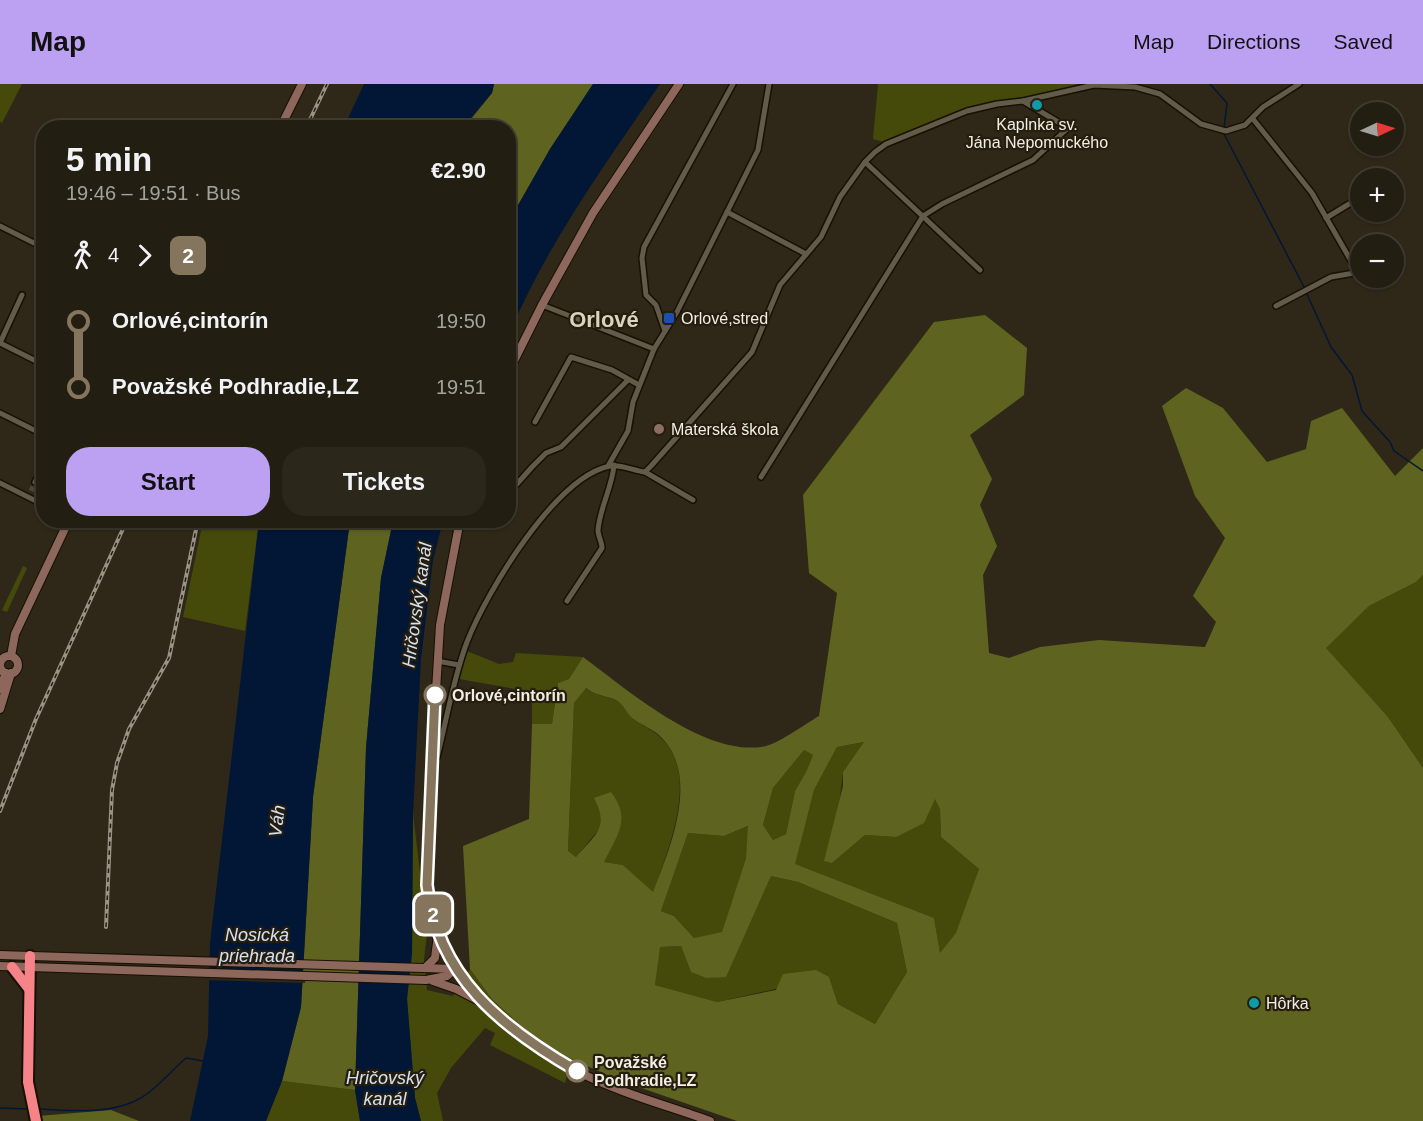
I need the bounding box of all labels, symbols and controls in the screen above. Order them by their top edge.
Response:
text: Map [30,26,86,57]
text: Map [1133,30,1174,53]
text: Directions [1207,30,1300,53]
text: Saved [1333,30,1393,53]
marker: Kaplnka sv. Jána Nepomuckého [1030,98,1044,112]
north arrow [1350,102,1404,156]
map controls [1350,102,1404,288]
place label: Kaplnka sv. Jána Nepomuckého [966,116,1108,151]
text: 5 min [66,141,152,178]
text: €2.90 [431,158,486,183]
button: + [1350,168,1404,222]
text: 19:46 – 19:51 · Bus [66,182,241,204]
button: − [1350,234,1404,288]
icon: walk [66,239,99,272]
icon: forward [128,239,161,272]
text: 4 [108,244,119,266]
text: 2 [182,244,194,267]
district label: Orlové [569,307,639,332]
text: Orlové,cintorín [112,308,268,333]
text: 19:50 [436,310,486,332]
place label: Orlové,stred [681,310,768,327]
marker: Orlové,stred [662,311,676,325]
text: Považské Podhradie,LZ [112,374,359,399]
text: 19:51 [436,376,486,398]
place label: Materská škola [671,421,779,438]
marker: Materská škola [652,422,666,436]
button: Start [66,447,270,516]
button: Tickets [282,447,486,516]
water label: Hričovský kanál [398,540,436,669]
marker: Orlové,cintorín [424,684,446,706]
place label: Orlové,cintorín [452,687,566,704]
water label: Váh [265,804,289,838]
line badge: 2 [414,894,452,934]
text: 2 [427,903,439,926]
water label: Nosická priehrada [218,925,295,966]
place label: Hôrka [1266,995,1309,1012]
marker: Hôrka [1247,996,1261,1010]
place label: Považské Podhradie,LZ [594,1054,696,1089]
marker: Považské Podhradie,LZ [566,1060,588,1082]
water label: Hričovský kanál [346,1068,425,1109]

